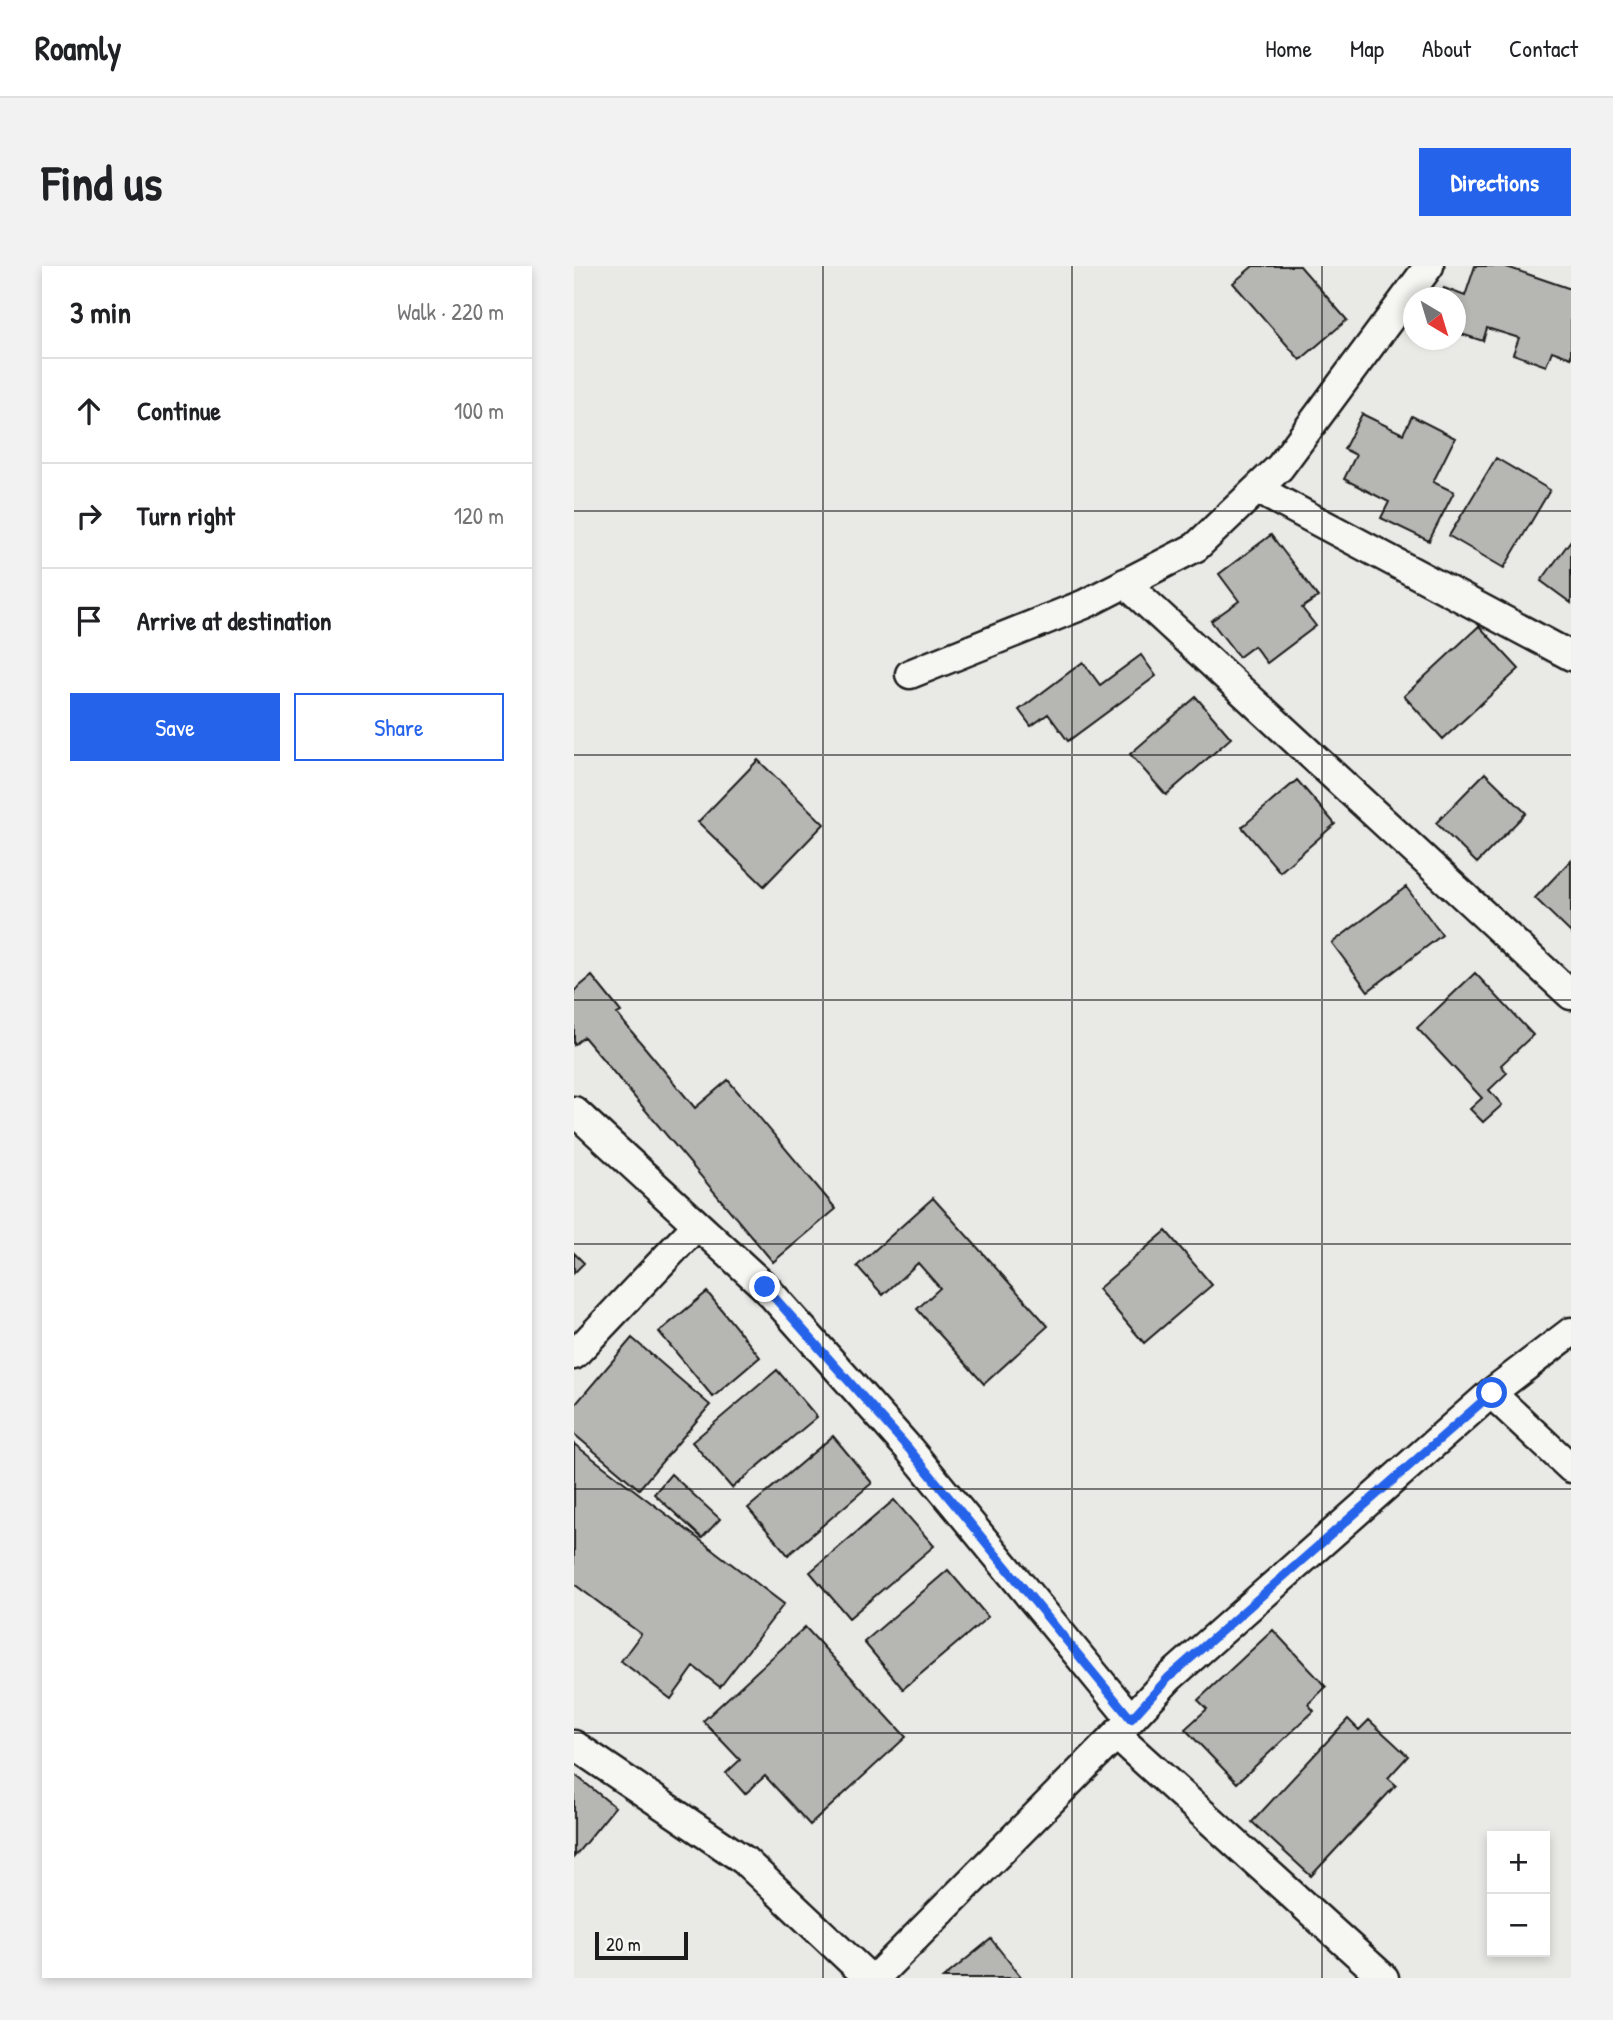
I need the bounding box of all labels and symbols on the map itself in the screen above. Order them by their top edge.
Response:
north arrow [1403,287,1466,350]
route end [749,1271,780,1302]
route start [1476,1377,1507,1408]
scale bar [595,1929,688,1961]

